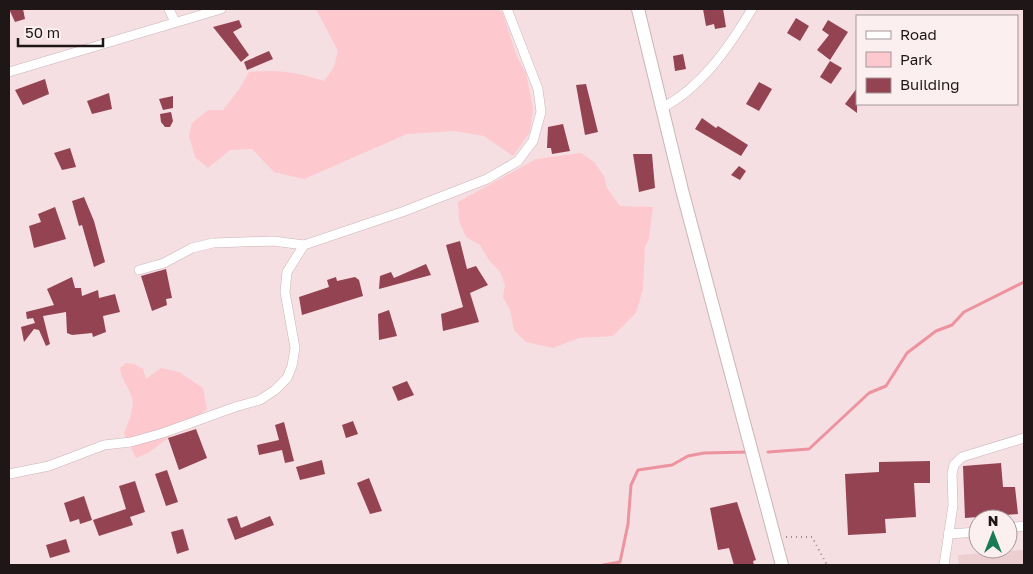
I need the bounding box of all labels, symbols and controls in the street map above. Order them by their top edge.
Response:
scale bar [18,15,102,47]
legend [856,15,1018,105]
text: 50 m [25,23,60,41]
text: Road [900,25,937,43]
text: Park [900,50,933,68]
text: Building [900,75,960,93]
north arrow [968,509,1018,559]
text: N [988,512,998,529]

